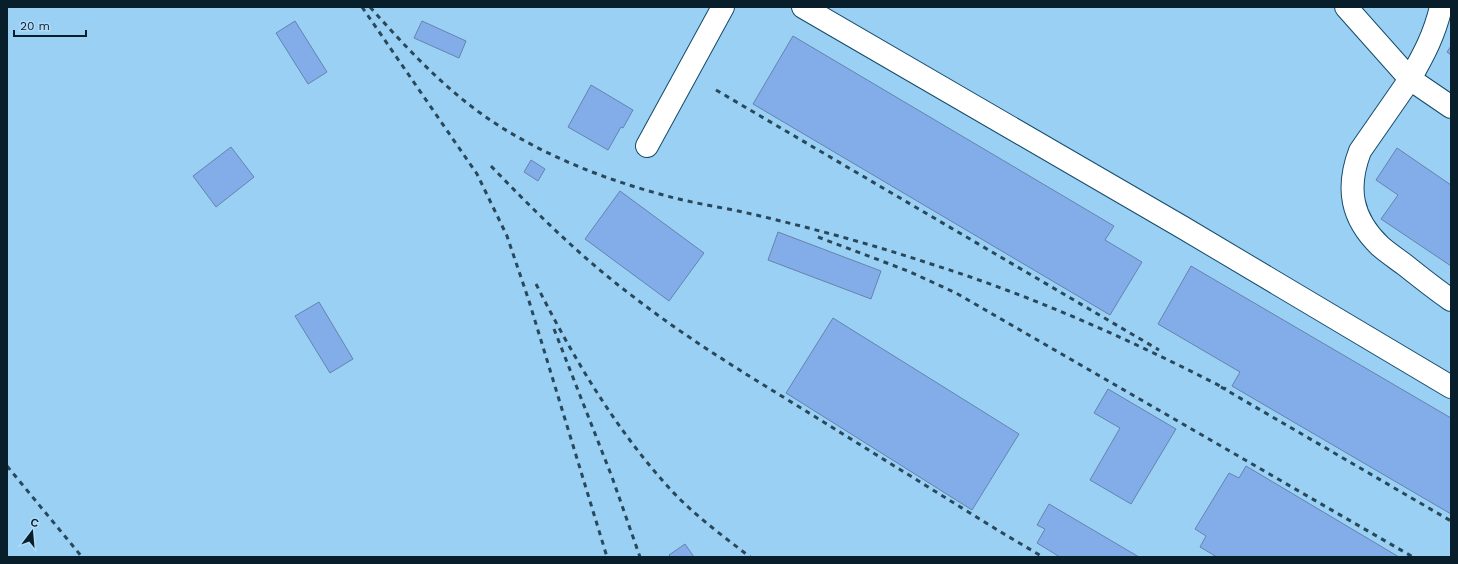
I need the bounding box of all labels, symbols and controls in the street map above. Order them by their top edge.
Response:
scale bar [14,12,86,38]
text: 20 m [20,19,50,33]
north arrow [12,512,52,552]
text: С [29,516,40,530]

